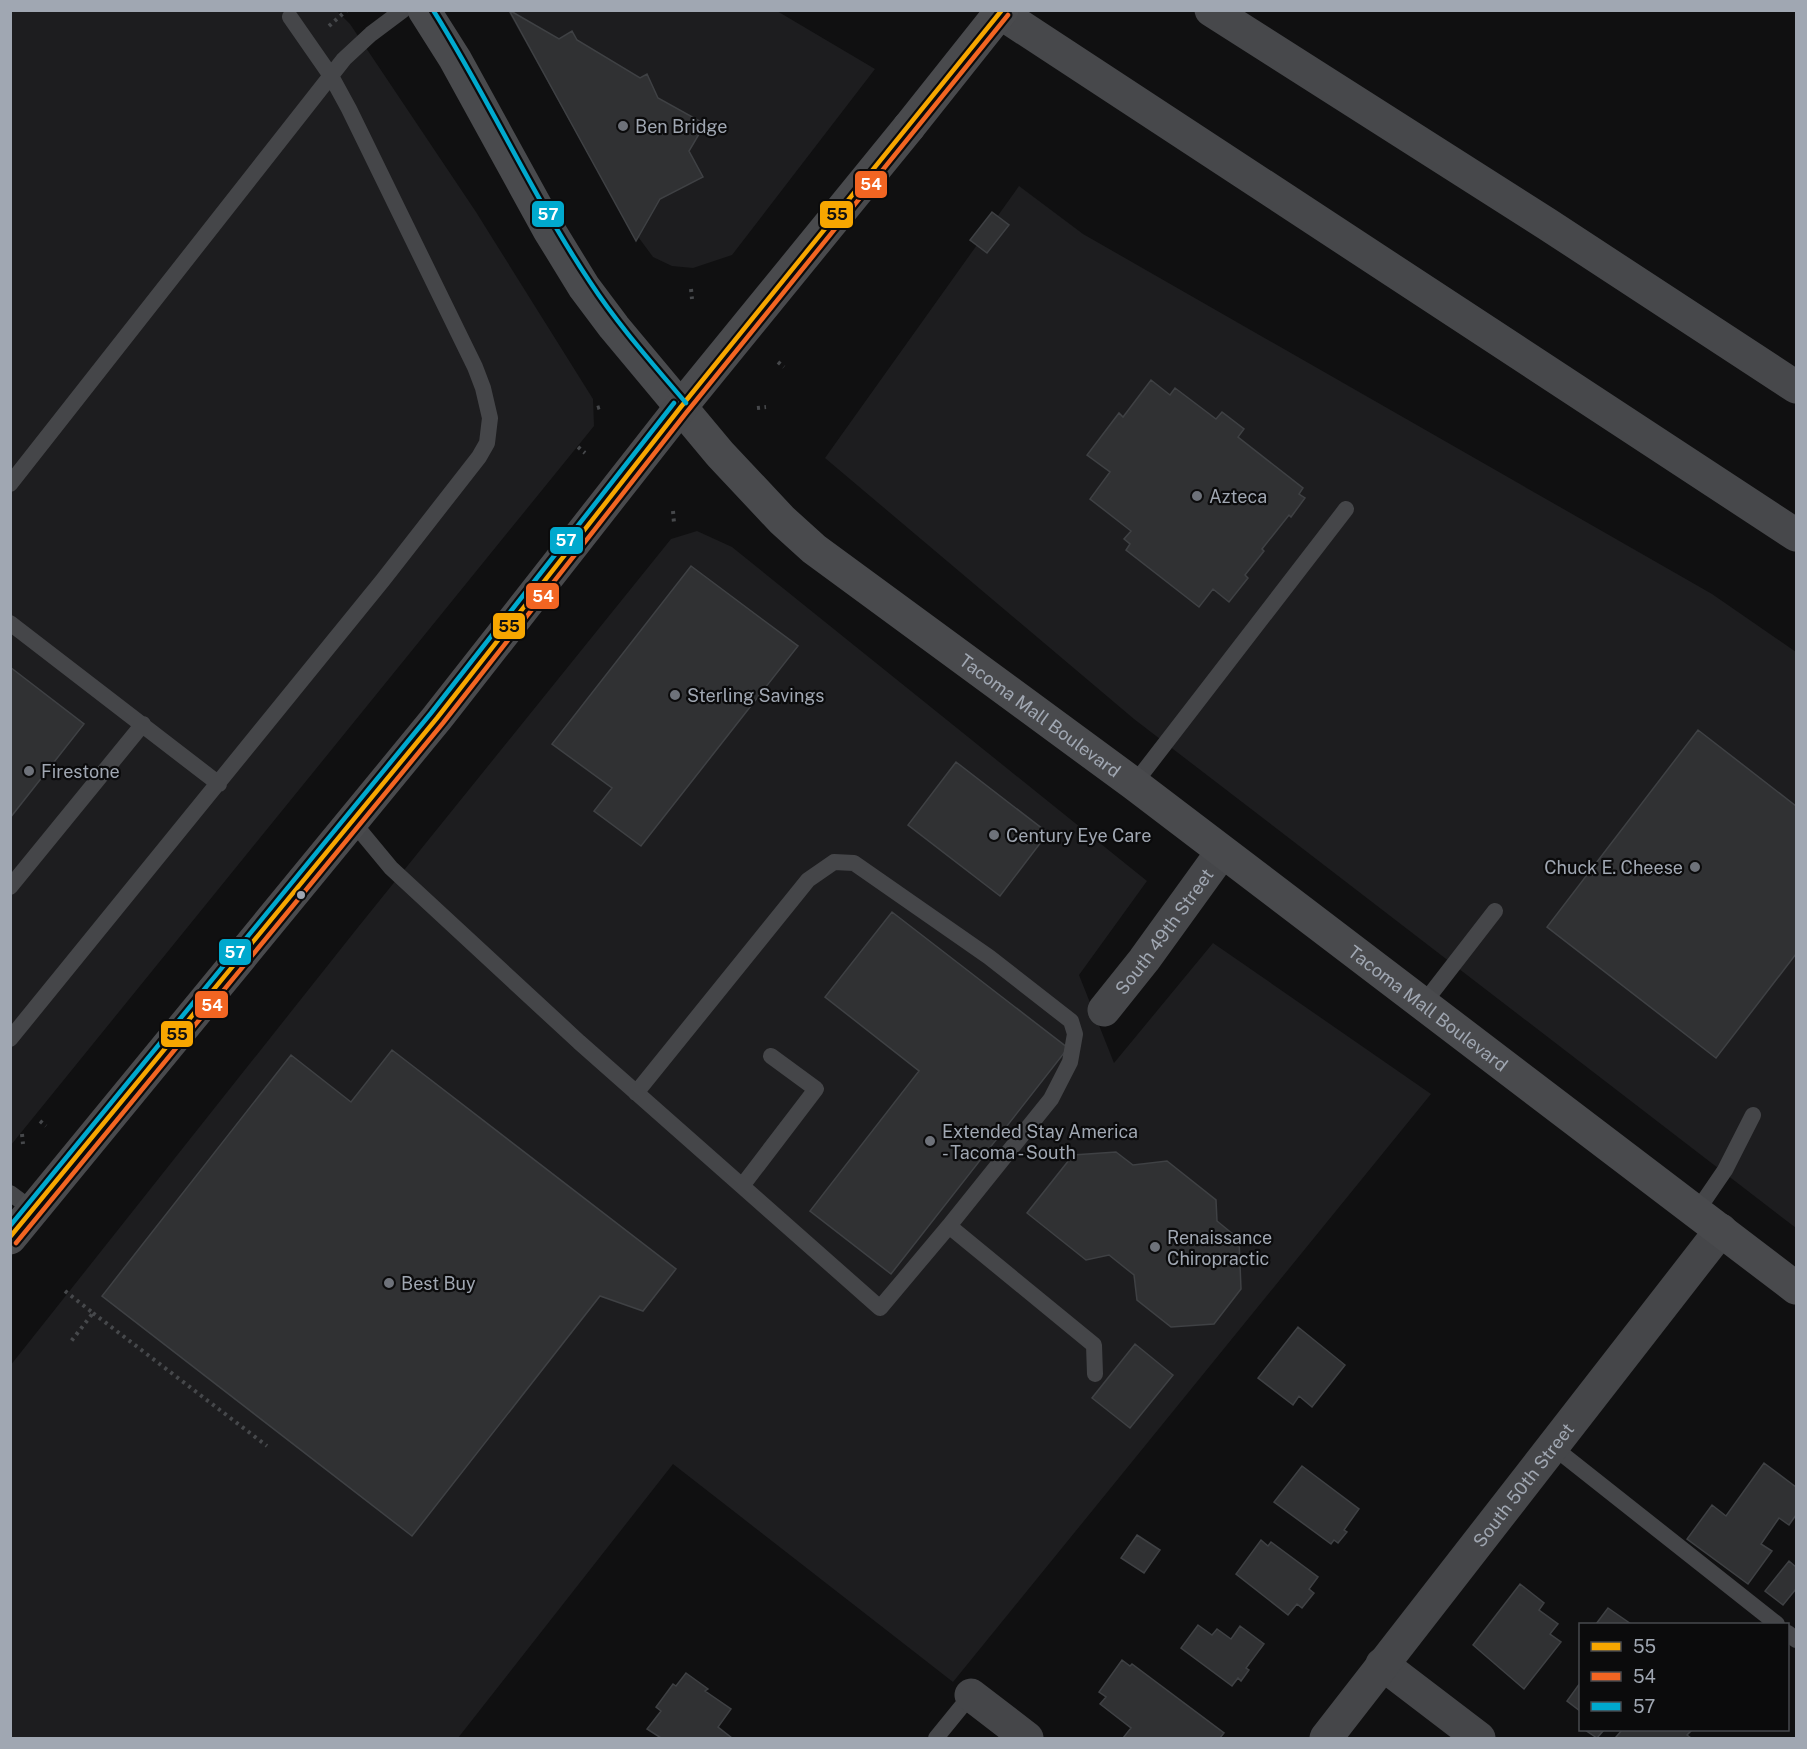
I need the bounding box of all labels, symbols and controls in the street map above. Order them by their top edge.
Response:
place label: Ben Bridge [635,116,727,137]
marker: Ben Bridge [616,119,630,133]
line badge: 54 [854,170,888,199]
text: 54 [860,175,882,194]
line badge: 57 [531,200,565,228]
line badge: 55 [819,200,854,229]
text: 57 [538,205,558,224]
text: 55 [826,205,848,224]
place label: Azteca [1209,486,1267,507]
marker: Azteca [1190,489,1204,503]
line badge: 57 [549,526,584,555]
text: 57 [556,531,576,550]
line badge: 54 [525,582,560,610]
text: 54 [532,587,554,606]
line badge: 55 [492,612,526,640]
text: 55 [498,617,520,636]
street label: Tacoma Mall Boulevard [956,649,1125,781]
place label: Sterling Savings [687,685,824,706]
marker: Sterling Savings [668,688,682,702]
place label: Firestone [41,761,120,782]
marker: Firestone [22,764,36,778]
place label: Century Eye Care [1006,825,1151,846]
marker: Century Eye Care [987,828,1001,842]
place label: Chuck E. Cheese [1544,857,1683,878]
marker: Chuck E. Cheese [1688,860,1702,874]
street label: South 49th Street [1110,864,1217,998]
unlabelled marker [295,889,307,901]
line badge: 57 [218,938,252,966]
street label: Tacoma Mall Boulevard [1344,941,1512,1075]
text: 57 [225,943,245,962]
line badge: 54 [194,990,229,1019]
text: 54 [201,996,223,1015]
line badge: 55 [160,1020,194,1048]
text: 55 [166,1025,188,1044]
place label: Extended Stay America - Tacoma - South [942,1121,1138,1163]
marker: Extended Stay America - Tacoma - South [923,1134,937,1148]
place label: Renaissance Chiropractic [1167,1227,1272,1269]
marker: Renaissance Chiropractic [1148,1240,1162,1254]
place label: Best Buy [401,1273,476,1294]
marker: Best Buy [382,1276,396,1290]
street label: South 50th Street [1468,1418,1578,1551]
legend [1579,1623,1789,1731]
text: 55 [1633,1636,1656,1657]
text: 54 [1633,1666,1656,1687]
text: 57 [1633,1696,1655,1717]

